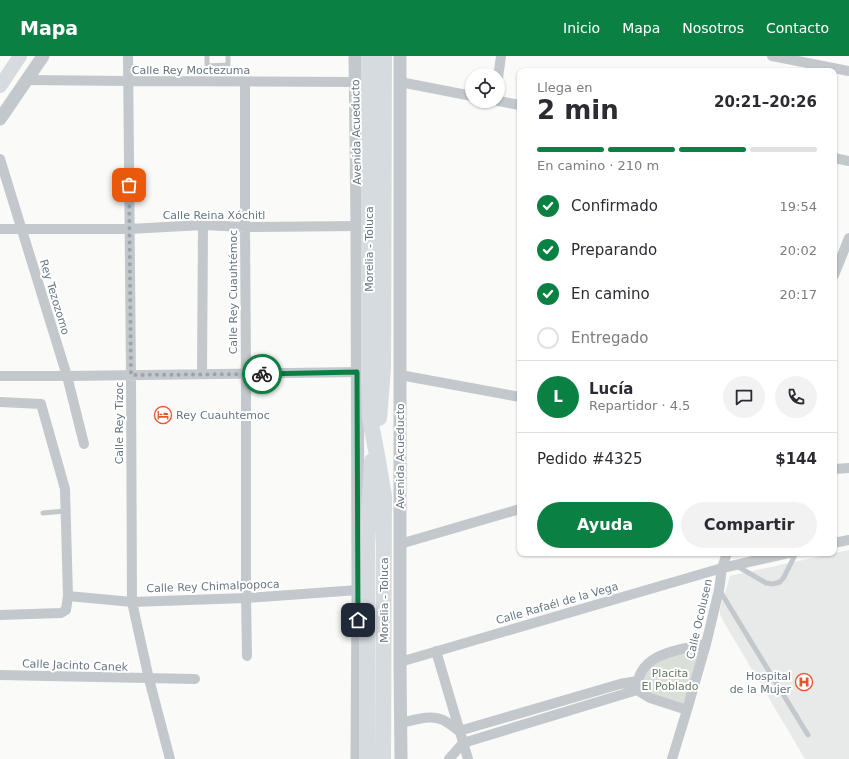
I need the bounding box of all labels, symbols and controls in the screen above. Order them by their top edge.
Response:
text: Mapa [20,17,78,39]
text: Inicio [563,20,600,36]
text: Mapa [622,20,660,36]
text: Nosotros [682,20,744,36]
text: Contacto [766,20,829,36]
street label: Calle Rey Moctezuma [132,64,250,77]
map controls [465,68,505,108]
button: locate [465,68,505,108]
street label: Avenida Acueducto [349,79,364,185]
text: Llega en [537,80,592,95]
text: 20:21–20:26 [714,93,817,111]
text: 2 min [537,95,619,125]
text: En camino · 210 m [537,158,659,173]
pin [112,168,146,202]
icon: bag [118,174,140,196]
icon: check [537,195,559,217]
text: Confirmado [571,197,658,215]
text: 19:54 [780,199,817,214]
street label: Morelia - Toluca [363,206,376,292]
street label: Calle Reina Xóchitl [163,209,265,222]
street label: Calle Rey Cuauhtémoc [227,230,240,354]
icon: check [537,239,559,261]
text: Preparando [571,241,657,259]
text: 20:02 [780,243,817,258]
street label: Rey Tezozomo [37,258,72,337]
icon: check [537,283,559,305]
text: En camino [571,285,650,303]
text: 20:17 [780,287,817,302]
text: Entregado [571,329,648,347]
courier [242,354,282,394]
icon: bike [251,363,273,385]
button: chat [723,376,765,418]
button: phone [775,376,817,418]
text: Lucía [589,380,633,398]
street label: Calle Rey Tizoc [113,382,126,464]
text: L [553,388,563,406]
text: Repartidor · 4.5 [589,398,690,413]
street label: Avenida Acueducto [394,403,407,509]
hotel icon: Rey Cuauhtemoc [153,405,173,425]
place label: Rey Cuauhtemoc [176,409,270,422]
text: Pedido #4325 [537,450,643,468]
text: $144 [775,450,817,468]
button: Ayuda [537,502,673,548]
button: Compartir [681,502,817,548]
street label: Morelia - Toluca [378,557,391,643]
street label: Calle Rey Chimalpopoca [146,578,280,595]
street label: Calle Ocolusen [684,578,715,660]
street label: Calle Rafaél de la Vega [495,580,620,627]
pin [341,603,375,637]
icon: home [347,609,369,631]
street label: Calle Jacinto Canek [22,657,129,674]
park label: Placita El Poblado [642,667,699,693]
place label: Hospital de la Mujer [730,670,791,696]
hospital icon: Hospital de la Mujer [794,672,814,692]

